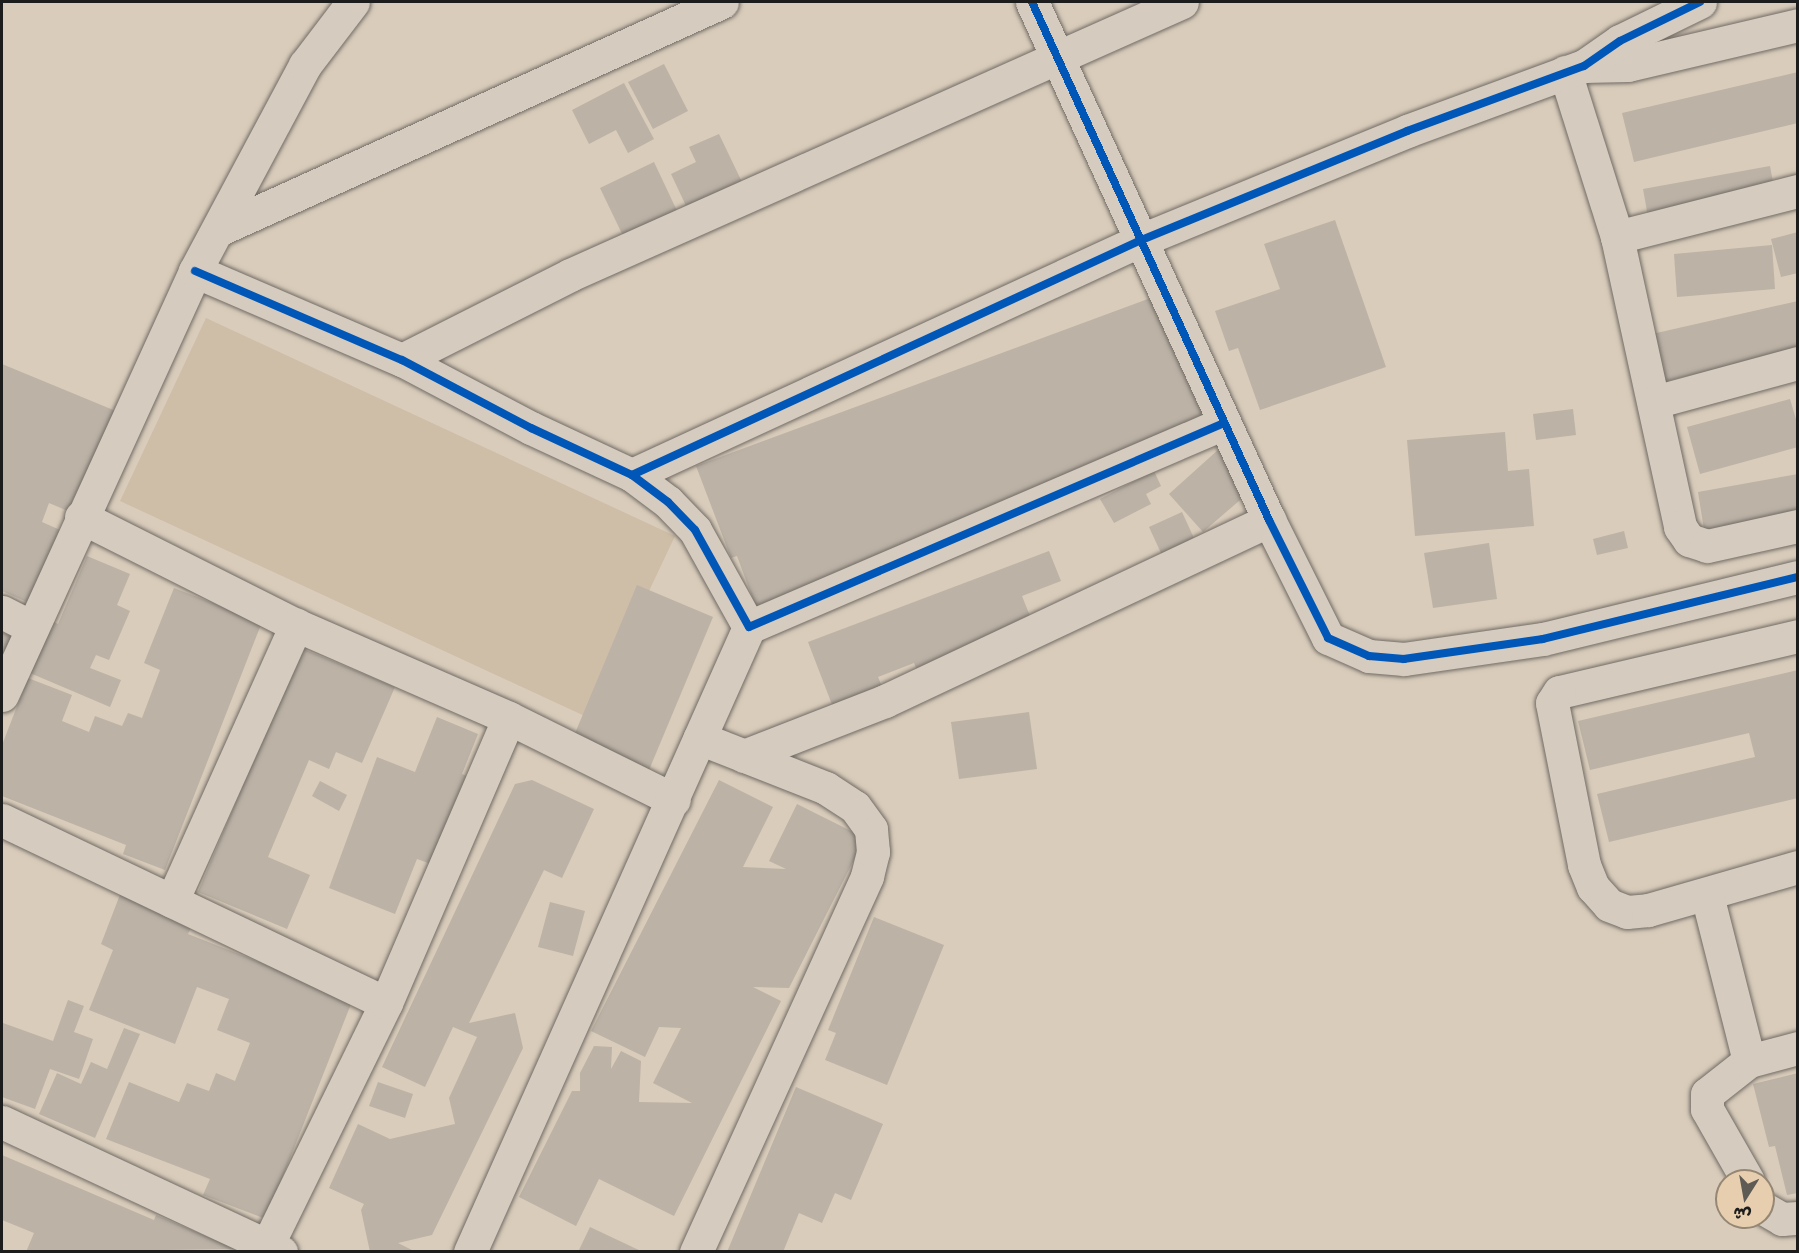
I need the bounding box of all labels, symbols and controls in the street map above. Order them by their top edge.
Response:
north arrow [1715,1169,1775,1229]
text: ش [1731,1203,1753,1227]

